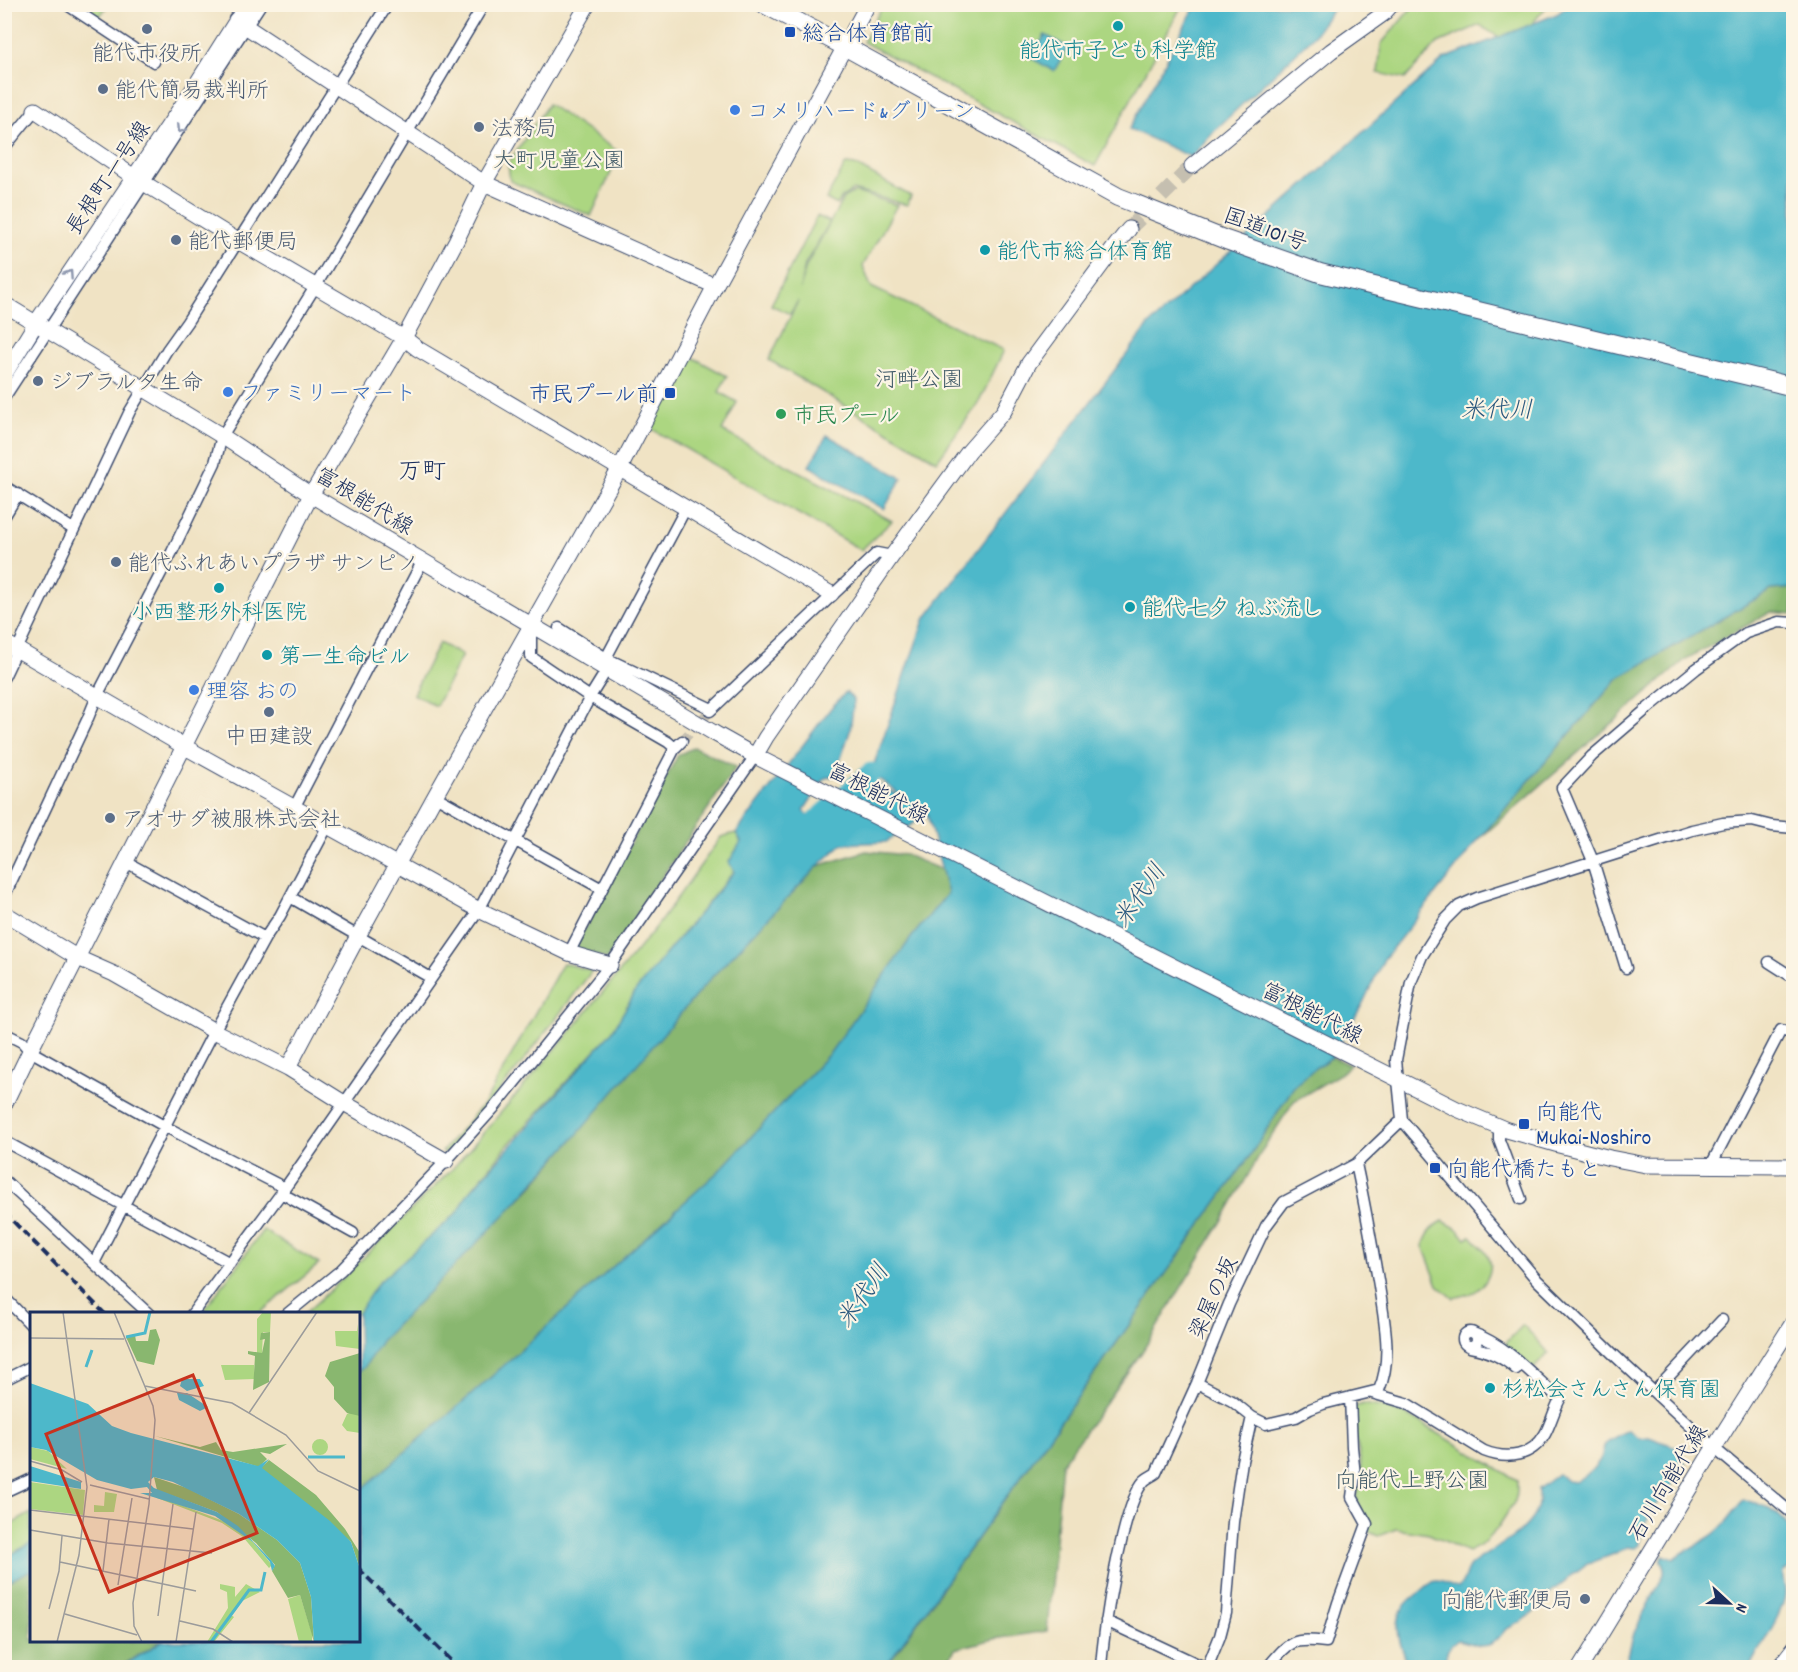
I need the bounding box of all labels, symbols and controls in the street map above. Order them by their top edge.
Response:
marker: 能代市子ども科学館 [1111,19,1125,33]
place label: 総合体育館前 [802,20,934,51]
marker: 能代市役所 [140,22,154,36]
marker: 総合体育館前 [783,25,797,39]
place label: 能代市子ども科学館 [1019,37,1217,68]
place label: 能代市役所 [92,40,202,71]
place label: 能代簡易裁判所 [115,77,269,108]
marker: 能代簡易裁判所 [96,82,110,96]
place label: コメリハード&グリーン [747,98,975,129]
marker: コメリハード&グリーン [728,103,742,117]
place label: 法務局 [491,115,557,146]
street label: 長根町一号線 [60,116,160,242]
marker: 法務局 [472,120,486,134]
one-way arrow [176,123,188,133]
park label: 大町児童公園 [493,147,625,178]
street label: 国道101号 [1218,202,1311,261]
place label: 能代郵便局 [188,228,298,259]
marker: 能代郵便局 [169,233,183,247]
place label: 能代市総合体育館 [997,238,1173,269]
marker: 能代市総合体育館 [978,243,992,257]
one-way arrow [62,270,73,281]
park label: 河畔公園 [875,366,963,397]
place label: ジブラルタ生命 [50,369,203,400]
marker: ジブラルタ生命 [31,374,45,388]
place label: ファミリーマート [240,380,416,411]
place label: 市民プール前 [529,381,658,412]
marker: ファミリーマート [221,385,235,399]
marker: 市民プール前 [663,386,677,400]
water label: 米代川 [1461,395,1533,429]
place label: 市民プール [793,402,900,433]
marker: 市民プール [774,407,788,421]
district label: 万町 [398,456,446,490]
street label: 富根能代線 [308,461,418,545]
place label: 能代ふれあいプラザ サンピノ [128,550,419,581]
marker: 能代ふれあいプラザ サンピノ [109,555,123,569]
marker: 小西整形外科医院 [212,581,226,595]
place label: 能代七夕 ねぶ流し [1142,595,1323,626]
place label: 小西整形外科医院 [131,599,307,630]
marker: 能代七夕 ねぶ流し [1123,600,1137,614]
place label: 第一生命ビル [279,643,411,674]
marker: 第一生命ビル [260,648,274,662]
place label: 理容 おの [206,678,299,709]
marker: 理容 おの [187,683,201,697]
marker: 中田建設 [262,705,276,719]
place label: 中田建設 [225,723,313,754]
street label: 富根能代線 [821,756,933,834]
place label: アオサダ被服株式会社 [122,806,342,837]
marker: アオサダ被服株式会社 [103,811,117,825]
water label: 米代川 [1107,857,1176,936]
street label: 富根能代線 [1255,976,1367,1054]
place label: 向能代 Mukai-Noshiro [1536,1099,1651,1155]
marker: 向能代 Mukai-Noshiro [1517,1117,1531,1131]
place label: 向能代橋たもと [1447,1156,1601,1187]
marker: 向能代橋たもと [1428,1161,1442,1175]
street label: 梁屋の坂 [1183,1252,1247,1345]
water label: 米代川 [830,1257,899,1336]
inset map [30,1312,360,1642]
place label: 杉松会さんさん保育園 [1502,1376,1721,1407]
marker: 杉松会さんさん保育園 [1483,1381,1497,1395]
street label: 石川向能代線 [1623,1419,1717,1548]
park label: 向能代上野公園 [1335,1467,1489,1498]
north arrow [1699,1573,1759,1633]
place label: 向能代郵便局 [1441,1587,1573,1618]
marker: 向能代郵便局 [1578,1592,1592,1606]
text: N [1728,1600,1753,1616]

